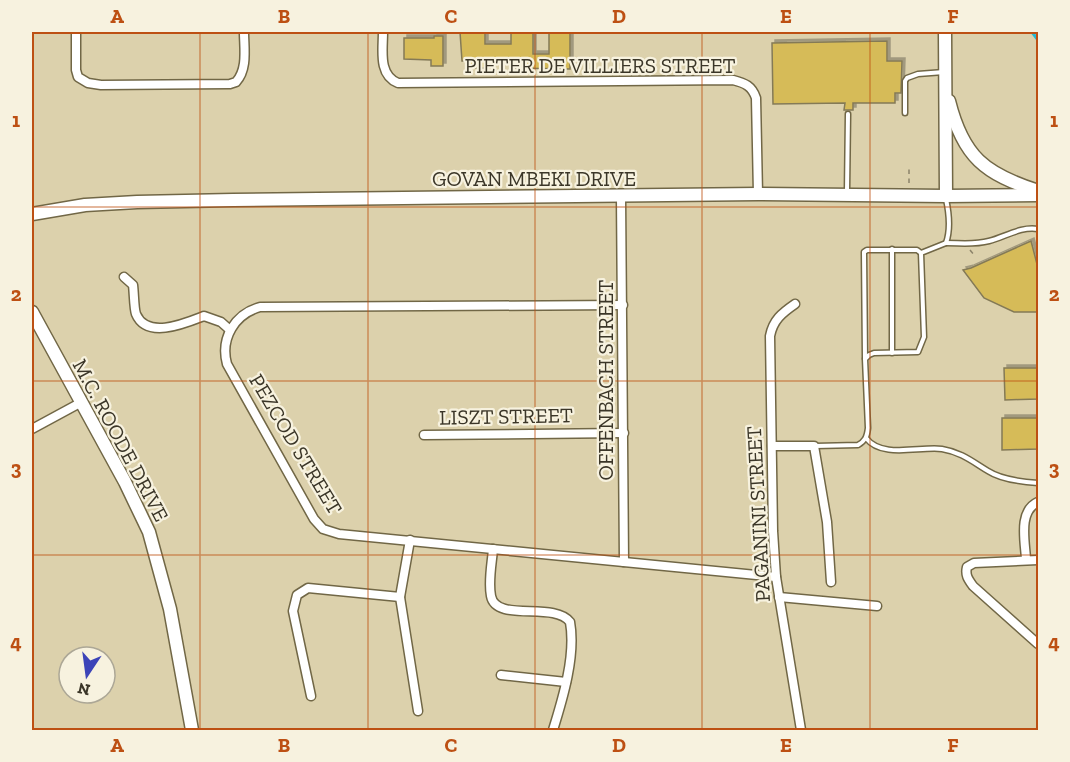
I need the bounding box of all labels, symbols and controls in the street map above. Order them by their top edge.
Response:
text: A [110,4,124,28]
text: B [278,4,290,28]
text: C [445,4,458,28]
text: D [612,4,626,28]
text: E [780,4,792,28]
text: F [947,4,959,28]
street label: PIETER DE VILLIERS STREET [464,53,736,78]
text: 1 [12,108,20,132]
text: 1 [1050,108,1058,132]
street label: GOVAN MBEKI DRIVE [432,166,636,191]
street label: OFFENBACH STREET [593,280,618,480]
text: 2 [11,282,22,306]
text: 2 [1049,282,1060,306]
street label: M.C. ROODE DRIVE [68,355,174,525]
street label: PEZCOD STREET [244,369,348,519]
street label: LISZT STREET [439,402,573,430]
street label: PAGANINI STREET [741,425,775,603]
text: 3 [11,456,22,480]
text: 3 [1049,456,1060,480]
text: 4 [10,630,22,654]
text: 4 [1048,630,1060,654]
north arrow [57,645,117,705]
text: N [76,679,92,700]
text: A [110,733,124,757]
text: B [278,733,290,757]
text: C [445,733,458,757]
text: D [612,733,626,757]
text: E [780,733,792,757]
text: F [947,733,959,757]

